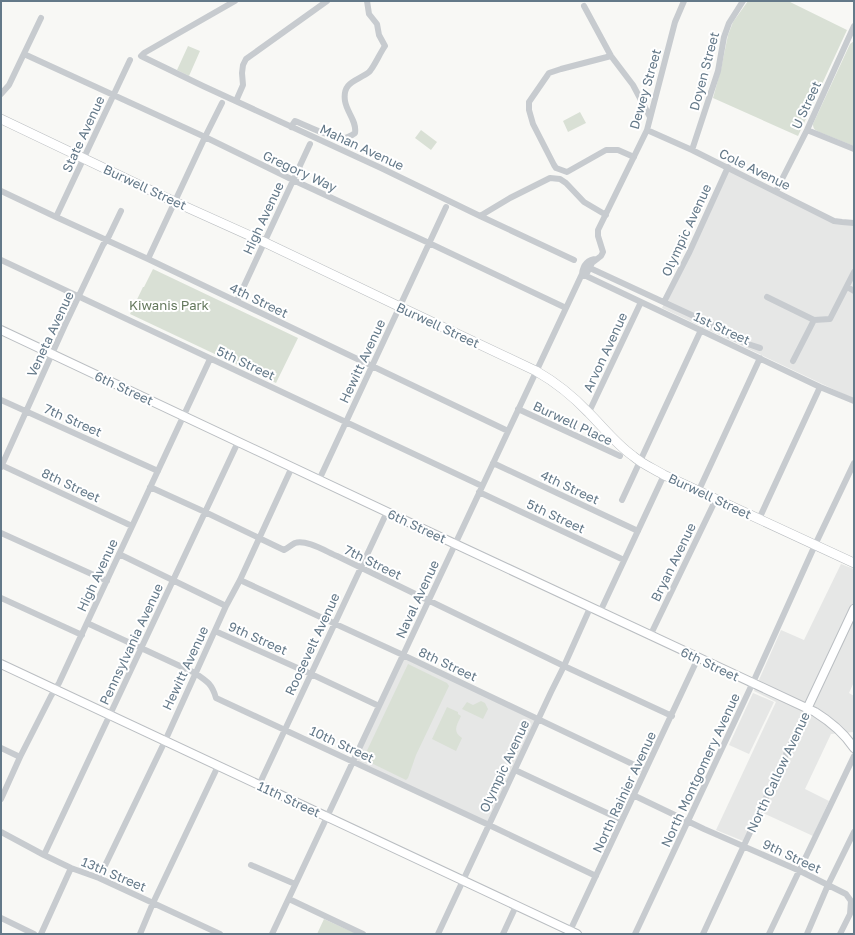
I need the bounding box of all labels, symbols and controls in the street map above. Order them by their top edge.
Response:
street label: Doyen Street [686,30,722,112]
street label: Dewey Street [626,47,664,131]
street label: U Street [788,78,824,132]
street label: State Avenue [58,93,108,175]
street label: Mahan Avenue [317,121,407,173]
street label: Cole Avenue [717,145,793,193]
street label: Gregory Way [260,147,340,195]
street label: Burwell Street [101,161,189,213]
street label: High Avenue [239,179,287,257]
street label: Olympic Avenue [658,181,714,279]
street label: 4th Street [227,279,291,321]
street label: Veneta Avenue [23,289,77,379]
park label: Kiwanis Park [129,297,210,313]
street label: Burwell Street [394,299,482,351]
street label: 1st Street [691,308,753,348]
street label: Arvon Avenue [580,310,630,394]
street label: Hewitt Avenue [336,317,388,405]
street label: 5th Street [214,343,278,383]
street label: 6th Street [92,367,156,409]
street label: Burwell Place [531,398,615,448]
street label: 7th Street [42,400,104,440]
street label: 8th Street [39,464,103,506]
street label: 4th Street [538,466,602,508]
street label: Burwell Street [666,470,754,522]
street label: 5th Street [524,496,588,536]
street label: 6th Street [385,505,449,547]
street label: Bryan Avenue [647,520,699,604]
street label: High Avenue [73,536,121,614]
street label: 7th Street [342,541,404,583]
street label: Naval Avenue [392,557,442,641]
street label: Pennsylvania Avenue [96,581,166,707]
street label: Roosevelt Avenue [281,590,343,698]
street label: 9th Street [226,618,290,658]
street label: Hewitt Avenue [159,624,211,712]
street label: 8th Street [416,643,480,685]
street label: 6th Street [678,643,742,685]
street label: North Montgomery Avenue [657,690,743,850]
street label: North Callow Avenue [743,709,813,835]
street label: Olympic Avenue [476,717,532,815]
street label: 10th Street [307,722,377,766]
street label: North Rainier Avenue [589,729,659,855]
street label: 11th Street [255,777,323,821]
street label: 9th Street [760,835,824,877]
street label: 13th Street [79,853,149,895]

